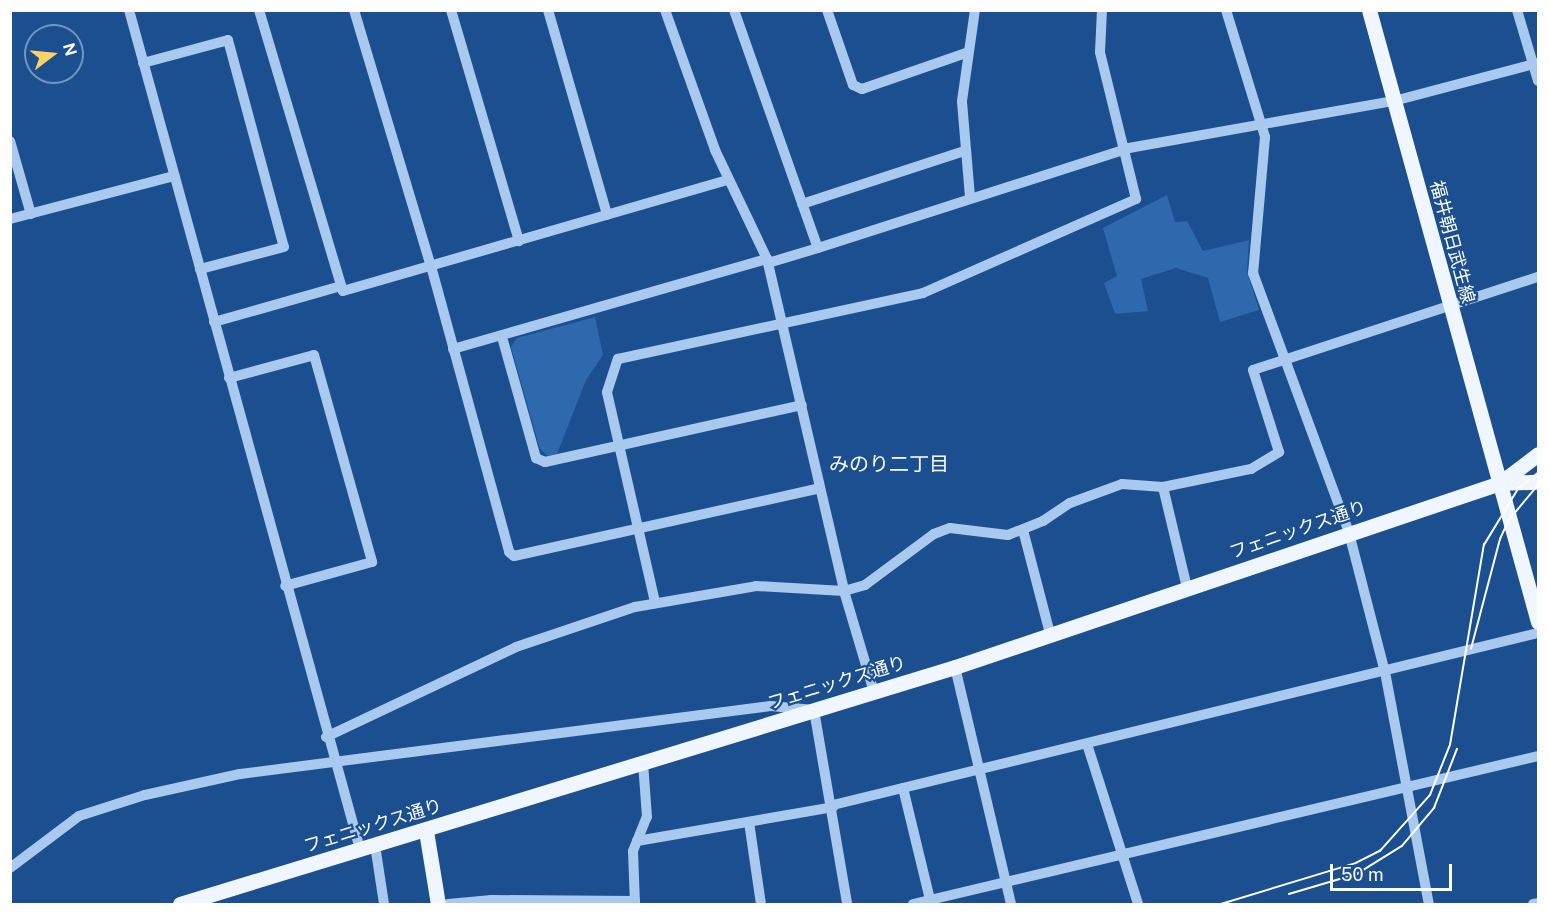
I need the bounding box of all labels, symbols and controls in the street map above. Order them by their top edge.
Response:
north arrow [24,24,84,84]
text: N [59,41,81,58]
street label: 福井朝日武生線 [1425,178,1479,306]
district label: みのり二丁目 [829,452,949,476]
street label: フェニックス通り [1226,496,1370,564]
street label: フェニックス通り [765,652,909,714]
street label: フェニックス通り [301,795,445,857]
scale bar [1333,852,1454,890]
text: 50 m [1341,864,1384,885]

